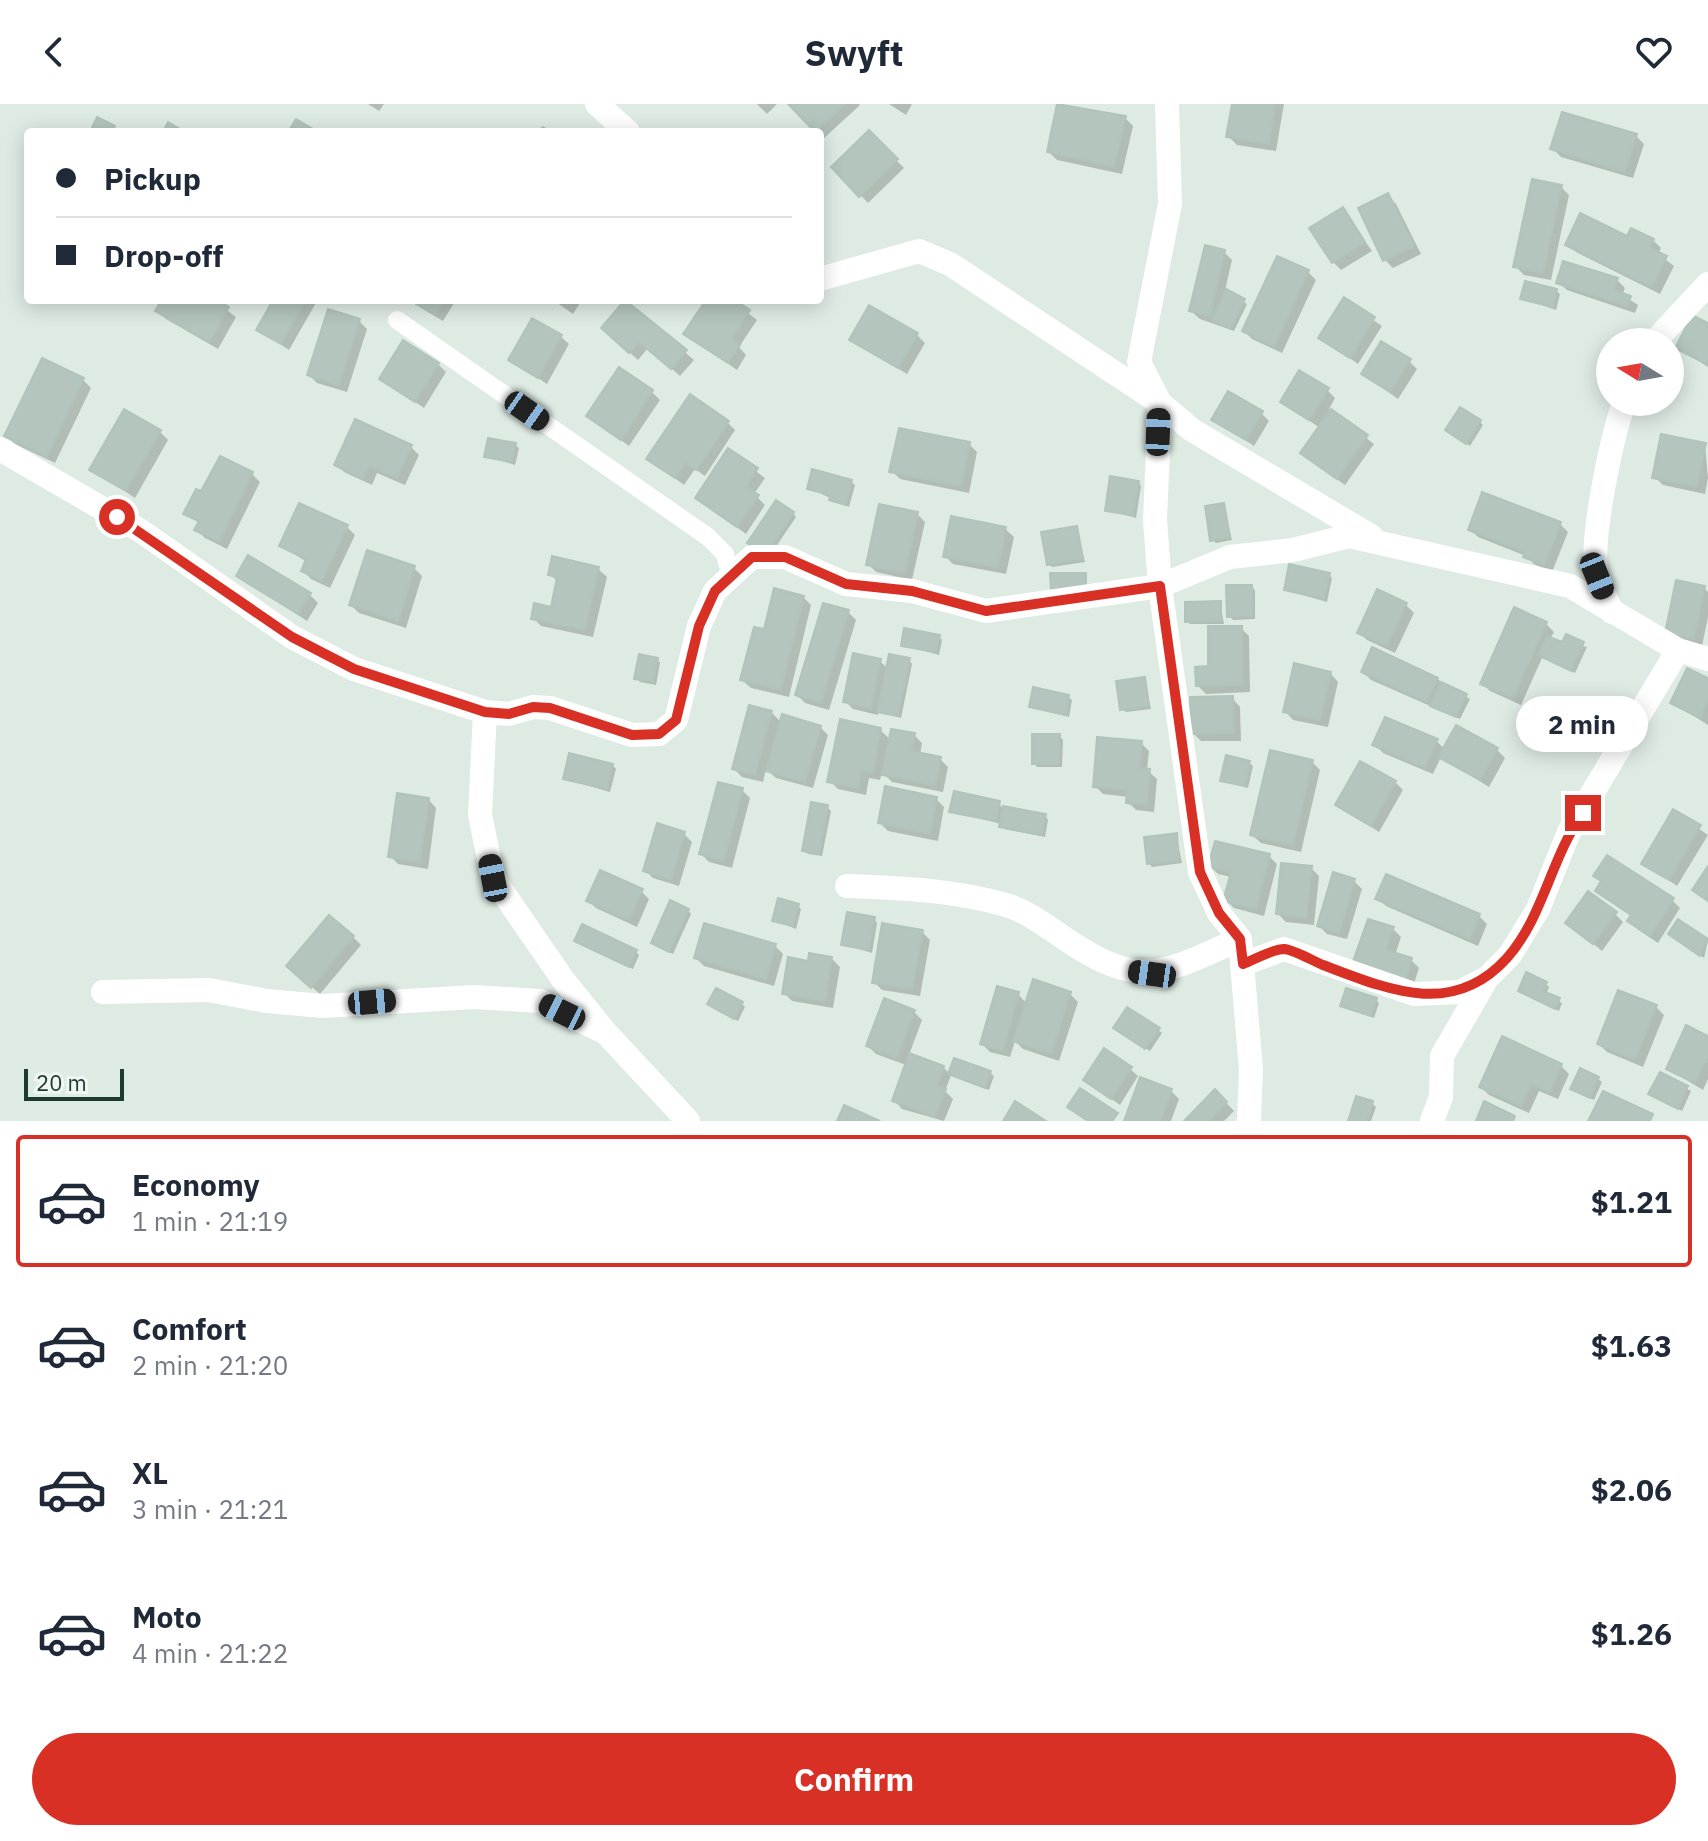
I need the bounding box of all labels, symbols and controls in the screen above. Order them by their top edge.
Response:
text: Swyft [804,29,904,76]
icon: back [32,30,76,74]
icon: heart [1632,30,1676,74]
text: Pickup [104,159,201,198]
text: Drop-off [104,236,223,275]
north arrow [1596,328,1684,416]
map controls [1596,328,1684,416]
car [500,387,554,435]
car [1145,408,1171,456]
route start [99,499,135,535]
car [1577,549,1617,603]
callout: 2 min [1517,697,1649,753]
text: 2 min [1548,707,1616,741]
route end [1565,795,1601,831]
car [477,852,509,904]
car [1127,959,1177,989]
car [347,988,397,1016]
car [535,991,589,1033]
scale bar [24,1065,124,1101]
text: 20 m [36,1068,87,1097]
icon: car [36,1165,108,1237]
text: Economy [132,1165,260,1204]
text: $1.21 [1591,1182,1672,1221]
text: 1 min · 21:19 [132,1204,288,1238]
icon: car [36,1309,108,1381]
text: Comfort [132,1309,247,1348]
text: $1.63 [1591,1326,1672,1365]
text: 2 min · 21:20 [132,1348,288,1382]
icon: car [36,1453,108,1525]
text: XL [132,1453,168,1492]
text: $2.06 [1591,1470,1672,1509]
text: 3 min · 21:21 [132,1492,288,1526]
icon: car [36,1597,108,1669]
text: Moto [132,1597,202,1636]
text: $1.26 [1591,1614,1672,1653]
text: 4 min · 21:22 [132,1636,288,1670]
button: Confirm [32,1733,1676,1825]

